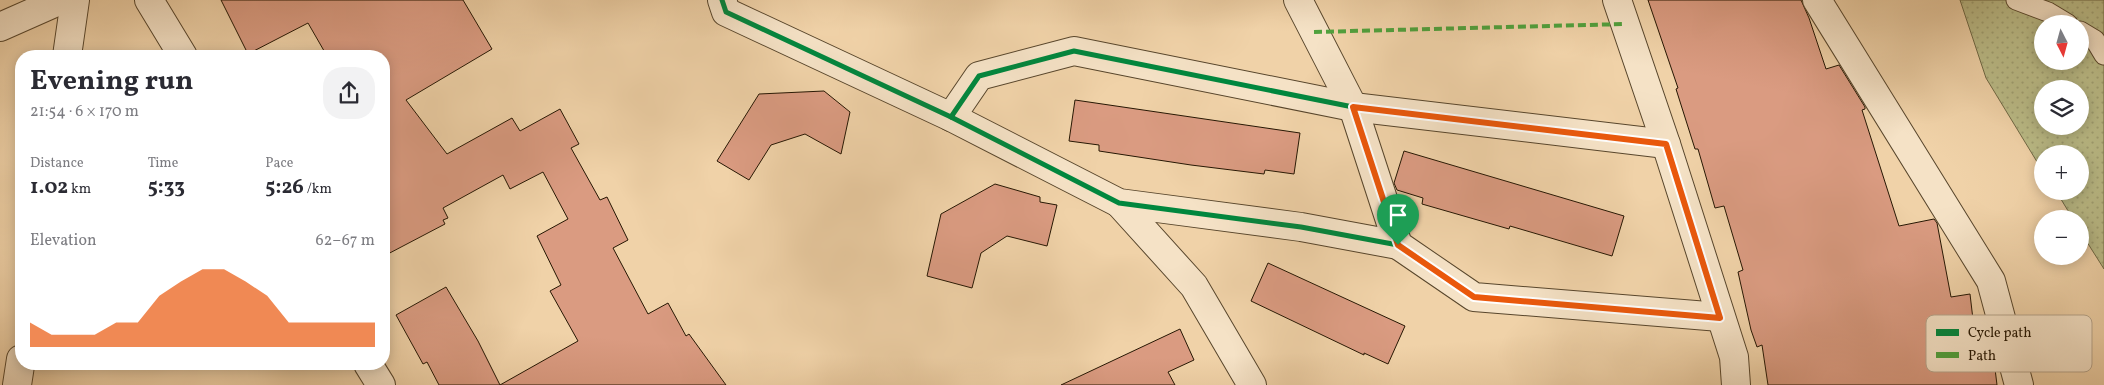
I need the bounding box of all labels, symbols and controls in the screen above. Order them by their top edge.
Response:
north arrow [2034,15,2089,70]
map controls [2034,15,2089,265]
text: Evening run [30,62,194,101]
button: share [323,67,375,119]
button: layers [2034,80,2089,135]
text: 21:54 · 6 × 170 m [30,101,139,123]
button: + [2034,145,2089,200]
text: Distance [30,154,84,173]
text: Time [148,154,178,173]
text: Pace [265,154,293,173]
text: 1.02 [30,173,68,202]
text: 5:33 [148,173,185,202]
text: 5:26 [265,173,304,202]
text: km [68,180,91,199]
text: /km [304,180,332,199]
pin [1377,194,1419,245]
icon: arrive [1384,201,1412,229]
button: − [2034,210,2089,265]
text: Elevation [30,230,97,252]
text: 62–67 m [316,230,375,252]
legend [1926,315,2092,372]
text: Cycle path [1968,324,2032,343]
text: Path [1968,347,1996,366]

